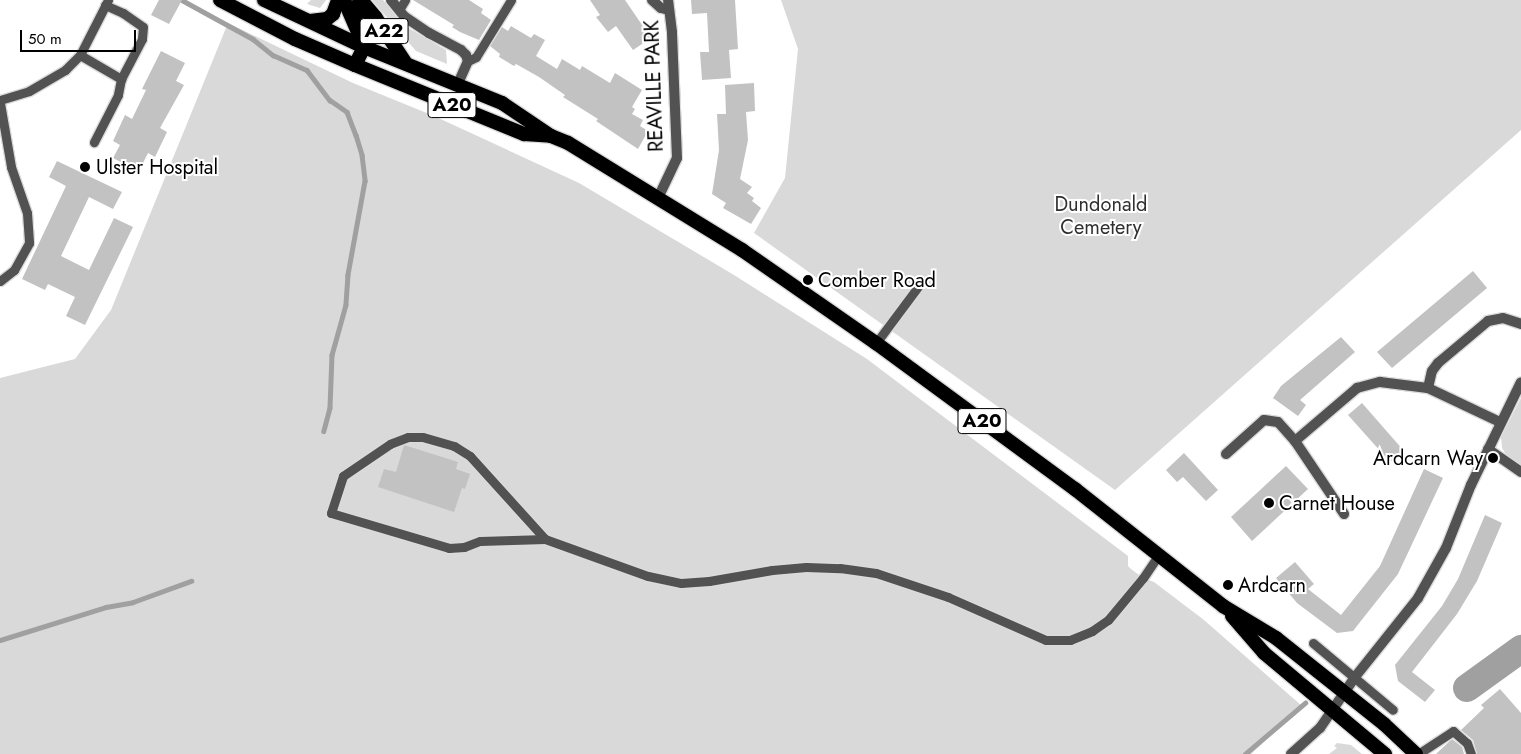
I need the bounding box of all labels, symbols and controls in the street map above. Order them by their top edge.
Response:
road number: A22 [359,15,409,48]
scale bar [22,20,139,52]
street label: REAVILLE PARK [640,20,668,152]
text: 50 m [28,28,62,50]
road number: A20 [427,88,477,122]
place label: Ulster Hospital [96,155,218,179]
marker: Ulster Hospital [78,160,92,174]
park label: Dundonald Cemetery [1054,192,1148,239]
place label: Comber Road [818,268,936,292]
marker: Comber Road [802,274,814,286]
road number: A20 [957,404,1007,438]
place label: Ardcarn Way [1373,446,1483,470]
marker: Ardcarn Way [1487,452,1499,464]
place label: Carnet House [1279,491,1395,515]
marker: Carnet House [1263,497,1275,509]
place label: Ardcarn [1238,573,1306,597]
marker: Ardcarn [1222,579,1234,591]

